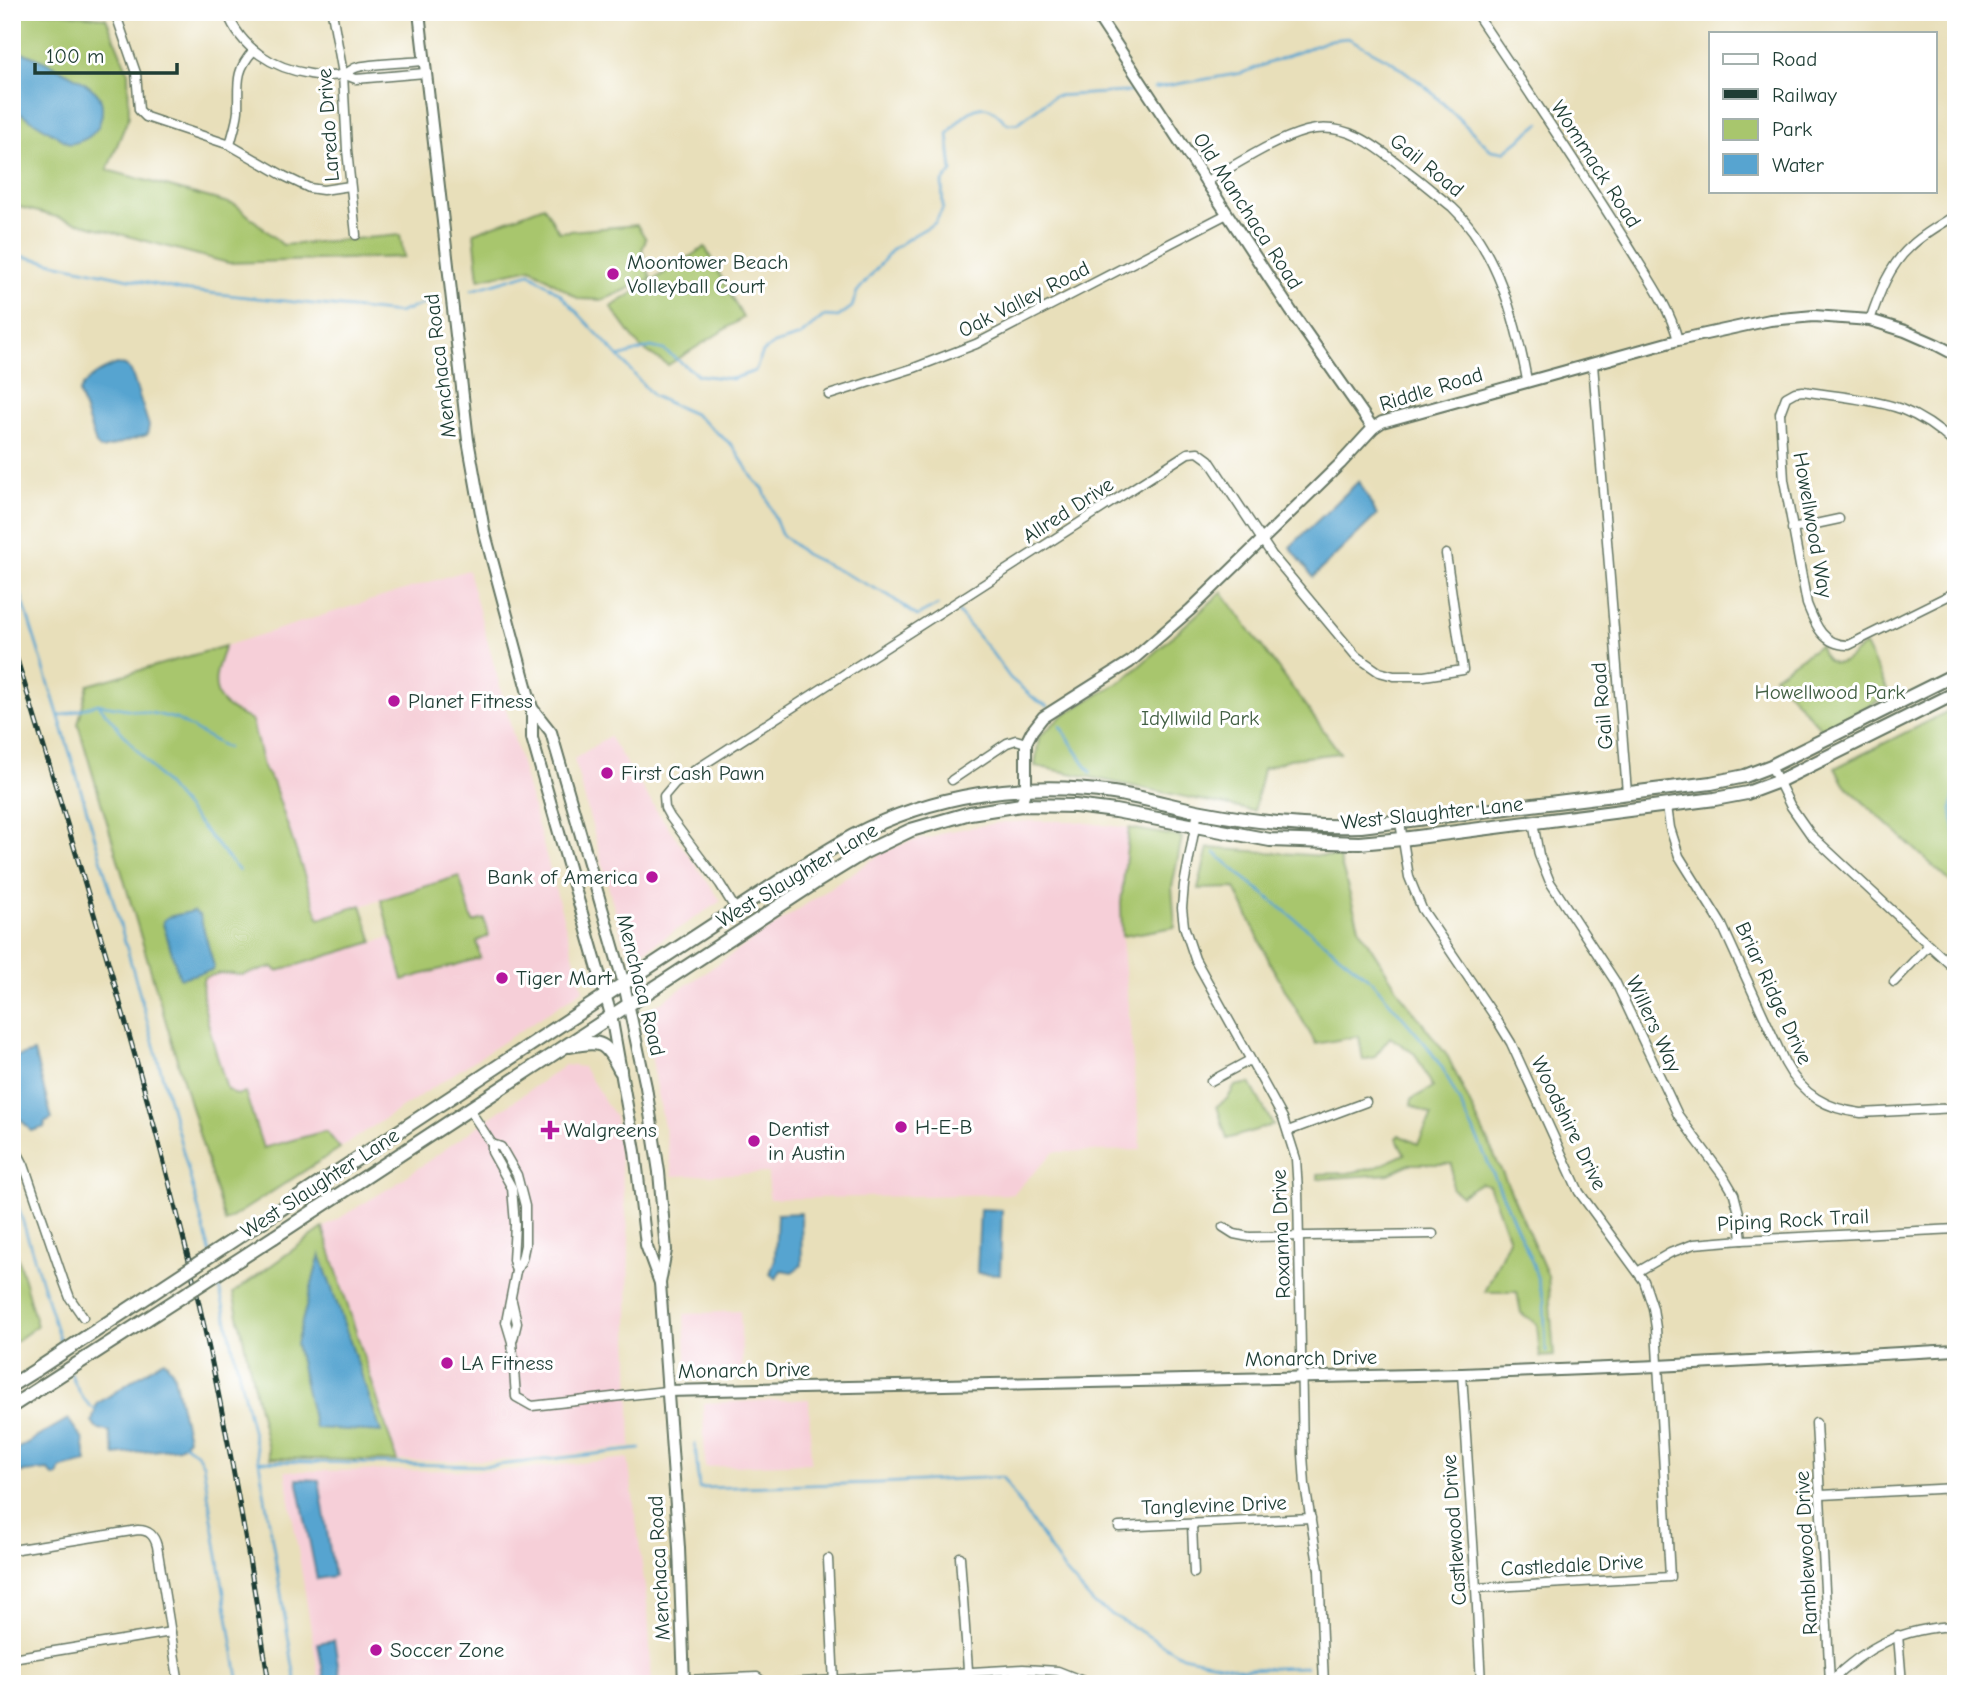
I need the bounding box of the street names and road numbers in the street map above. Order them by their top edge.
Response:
street label: Laredo Drive [312,67,344,183]
street label: Wommack Road [1546,96,1646,232]
street label: Old Manchaca Road [1188,128,1308,294]
street label: Gail Road [1385,128,1469,202]
street label: Oak Valley Road [954,256,1094,342]
street label: Menchaca Road [419,292,461,440]
street label: Riddle Road [1376,362,1486,416]
street label: Howellwood Way [1788,450,1838,600]
street label: Allred Drive [1018,472,1118,548]
street label: Gail Road [1586,661,1618,751]
street label: West Slaughter Lane [1339,791,1525,835]
street label: West Slaughter Lane [712,817,882,933]
street label: Menchaca Road [612,912,670,1058]
street label: Briar Ridge Drive [1730,918,1818,1068]
street label: Willers Way [1621,972,1687,1077]
street label: Woodshire Drive [1526,1052,1612,1194]
street label: West Slaughter Lane [236,1123,404,1243]
street label: Roxanna Drive [1267,1169,1295,1299]
street label: Piping Rock Trail [1716,1204,1870,1236]
street label: Monarch Drive [1245,1345,1377,1371]
street label: Monarch Drive [678,1357,810,1383]
street label: Castlewood Drive [1437,1454,1471,1606]
street label: Ramblewood Drive [1790,1470,1822,1636]
street label: Tanglevine Drive [1141,1490,1287,1520]
street label: Menchaca Road [643,1495,675,1641]
street label: Castledale Drive [1500,1549,1644,1581]

